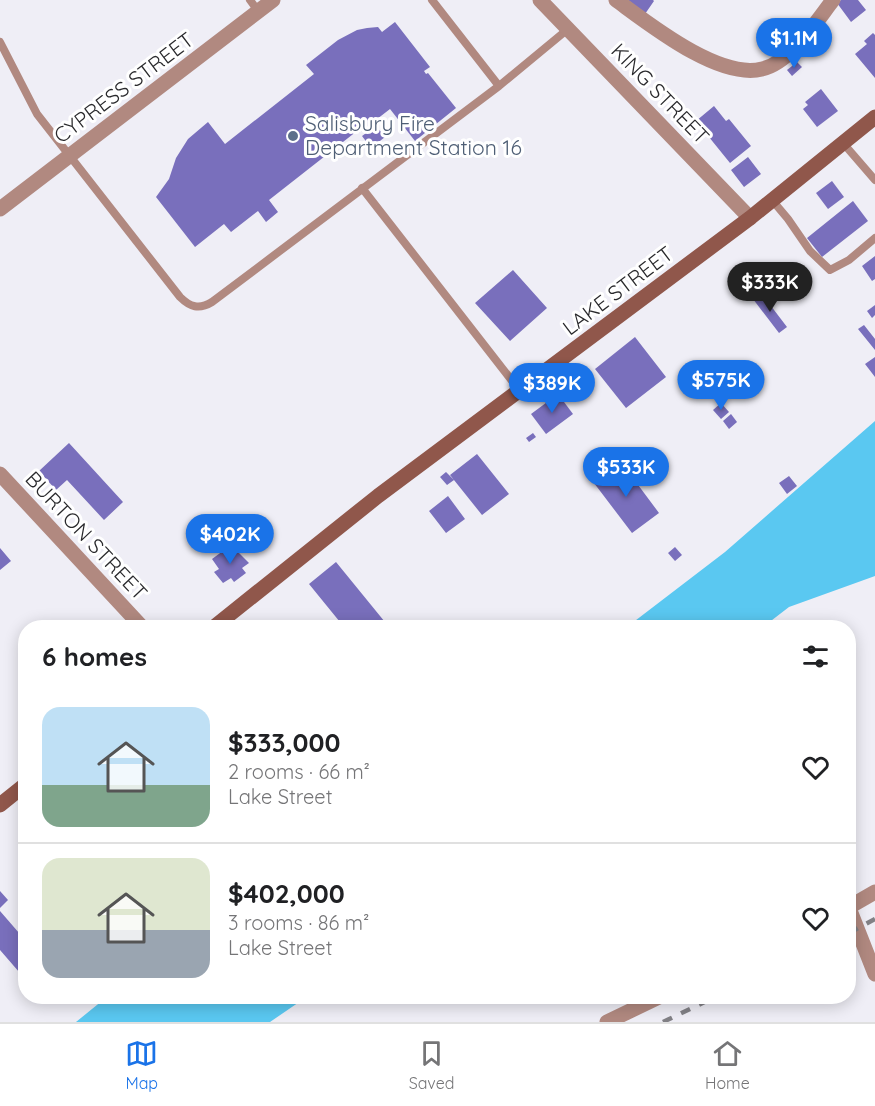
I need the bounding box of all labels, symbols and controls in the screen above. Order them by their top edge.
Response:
pin: $1.1M [752,18,836,69]
text: $1.1M [770,25,818,50]
street label: CYPRESS STREET [48,26,198,148]
street label: KING STREET [606,37,715,149]
place label: Salisbury Fire Department Station 16 [305,110,522,160]
marker: Salisbury Fire Department Station 16 [286,129,300,143]
street label: LAKE STREET [557,240,678,340]
pin: $333K [728,262,812,313]
text: $333K [741,269,799,294]
pin: $575K [679,360,763,411]
pin: $389K [510,363,594,414]
text: $575K [691,367,751,392]
text: $389K [523,370,581,395]
pin: $533K [584,447,668,498]
text: $533K [597,454,655,479]
street label: BURTON STREET [20,465,153,605]
pin: $402K [188,514,272,565]
text: $402K [200,521,260,546]
text: 6 homes [42,640,147,673]
icon: filters [799,640,832,673]
text: $333,000 [228,726,340,759]
icon: home [90,731,162,803]
icon: heart [799,751,832,784]
text: 2 rooms · 66 m² [228,759,370,784]
text: Lake Street [228,784,332,809]
text: $402,000 [228,877,345,910]
icon: home [90,882,162,954]
icon: heart [799,902,832,935]
text: 3 rooms · 86 m² [228,910,369,935]
text: Lake Street [228,935,332,960]
tab: Map [125,1037,158,1093]
tab: Saved [409,1037,454,1093]
tab: Home [705,1037,750,1093]

